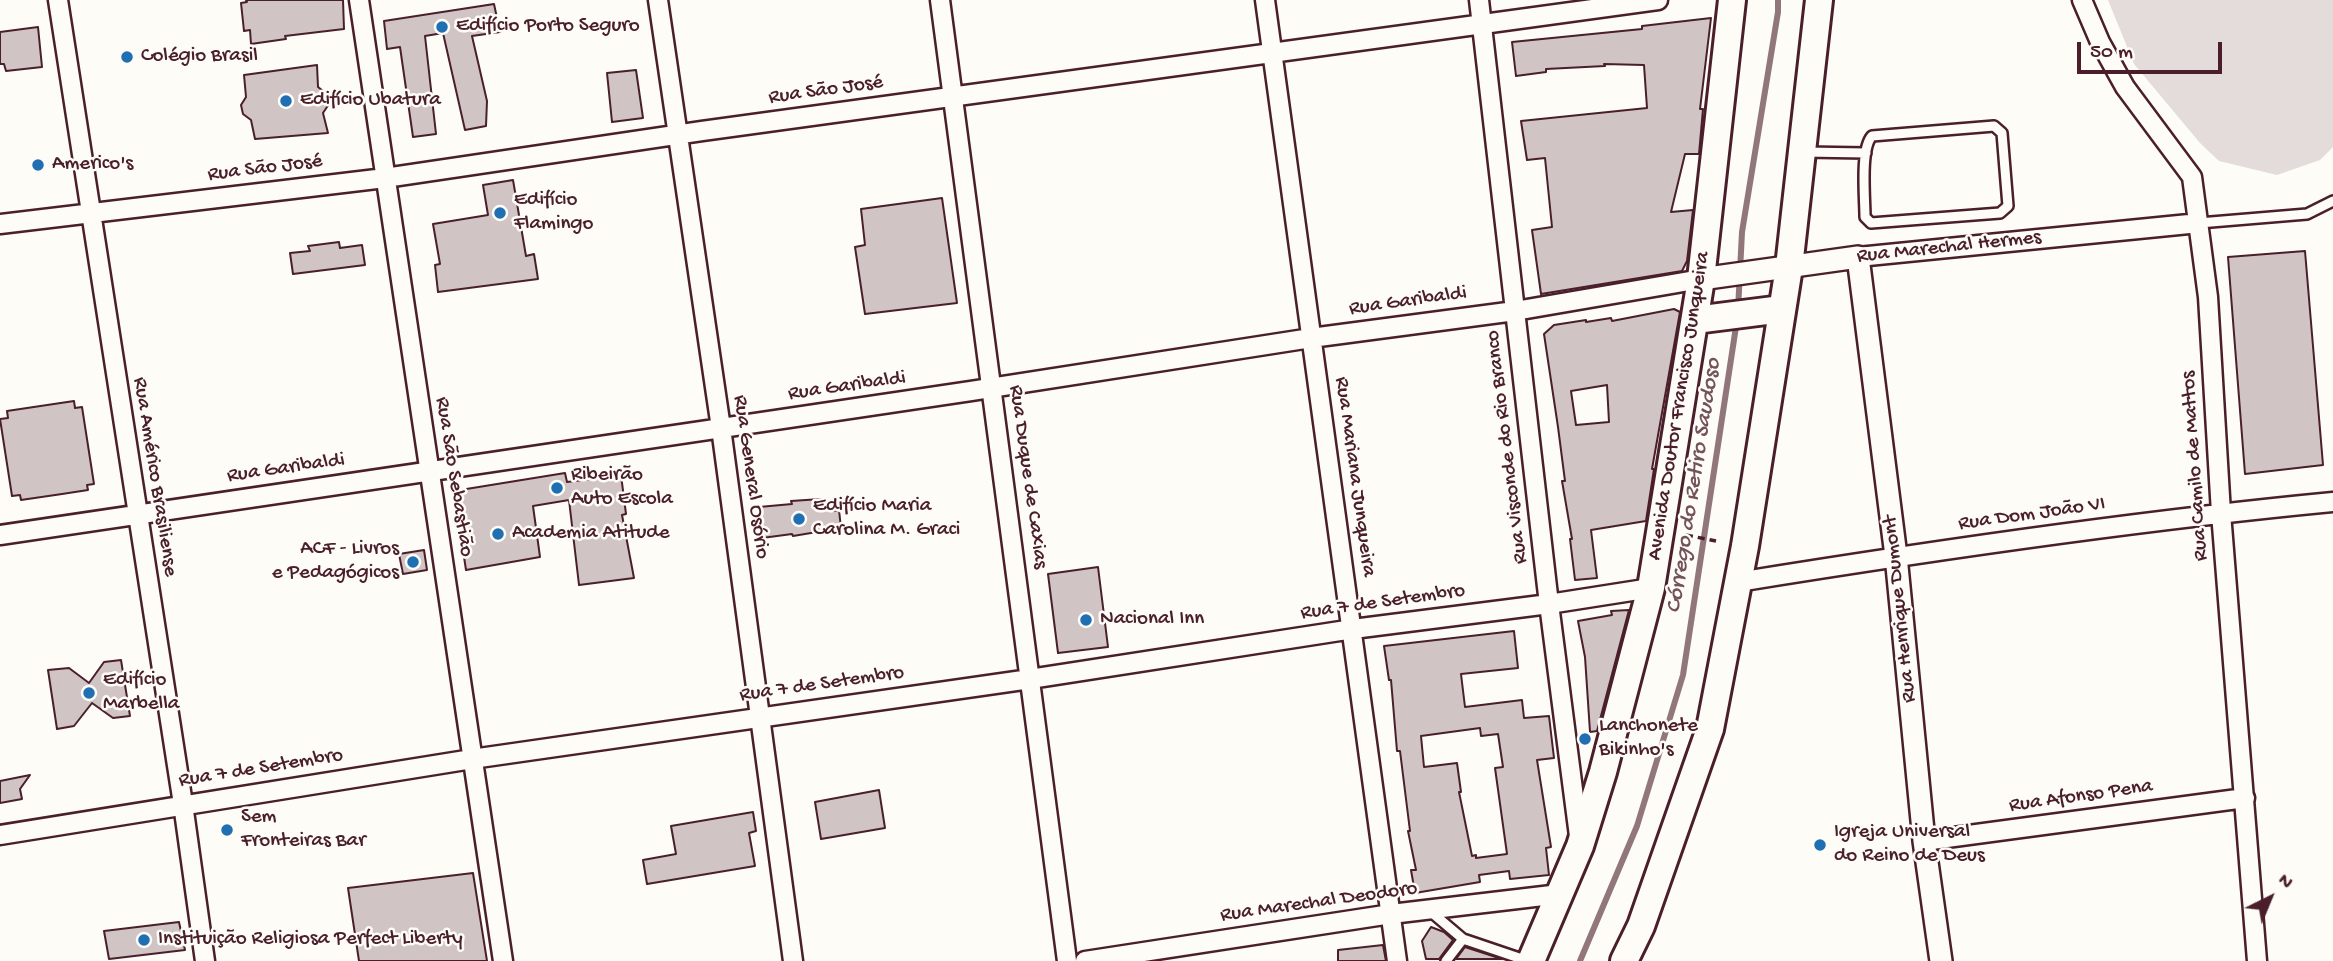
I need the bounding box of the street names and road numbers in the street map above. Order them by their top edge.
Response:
street label: Rua São José [767,70,885,112]
street label: Rua São José [206,149,324,189]
street label: Rua Marechal Hermes [1855,226,2043,270]
street label: Avenida Doutor Francisco Junqueira [1643,250,1717,562]
street label: Rua Garibaldi [1348,281,1468,323]
street label: Rua Visconde do Rio Branco [1481,329,1535,565]
street label: Rua Garibaldi [787,366,907,408]
street label: Rua Camilo de Mattos [2177,370,2215,562]
street label: Rua Mariana Junqueira [1327,375,1381,579]
street label: Rua Américo Brasiliense [126,376,182,578]
street label: Rua Duque de Caxias [1002,383,1052,571]
street label: Rua General Osório [726,393,774,561]
street label: Rua São Sebastião [428,395,478,559]
street label: Rua Garibaldi [226,448,346,490]
street label: Rua Dom João VI [1957,492,2107,538]
street label: Rua Henrique Dumont [1879,514,1923,704]
street label: Rua 7 de Setembro [1299,579,1467,627]
street label: Rua 7 de Setembro [738,661,906,709]
street label: Rua 7 de Setembro [177,744,345,794]
street label: Rua Afonso Pena [2008,774,2154,820]
street label: Rua Marechal Deodoro [1219,877,1419,929]

